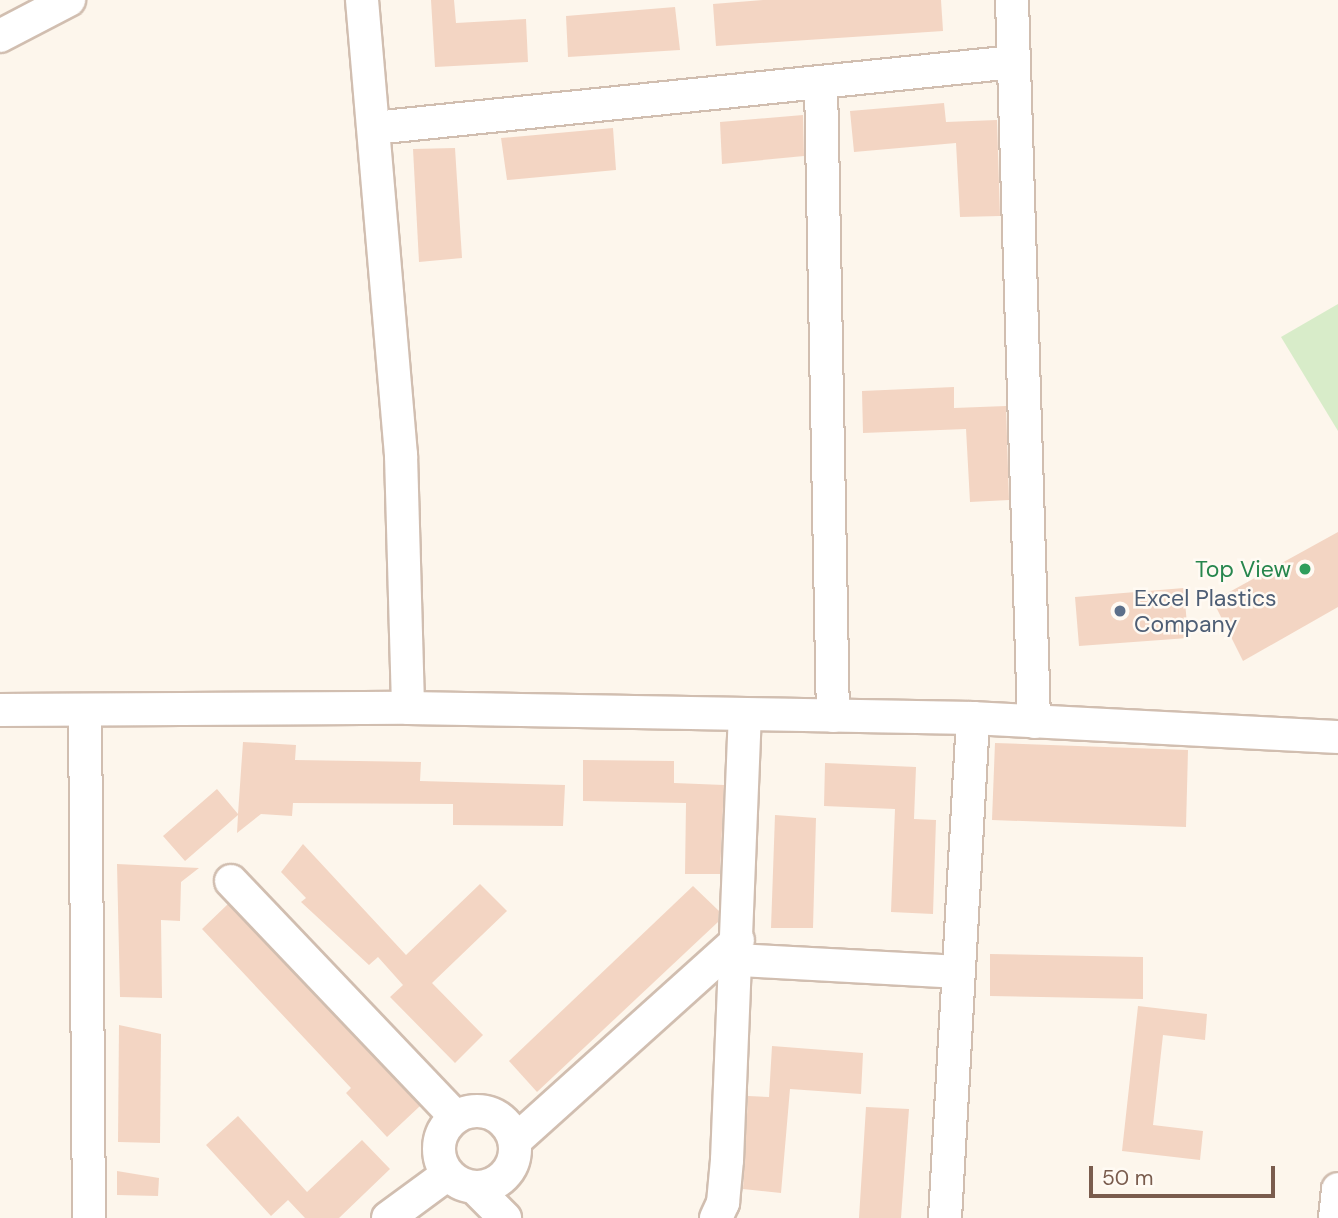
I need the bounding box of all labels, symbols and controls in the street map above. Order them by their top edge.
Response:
place label: Top View [1195,555,1291,583]
marker: Top View [1297,561,1313,577]
place label: Excel Plastics Company [1134,584,1277,638]
marker: Excel Plastics Company [1112,603,1128,619]
scale bar [1093,1152,1278,1196]
text: 50 m [1102,1164,1153,1192]

